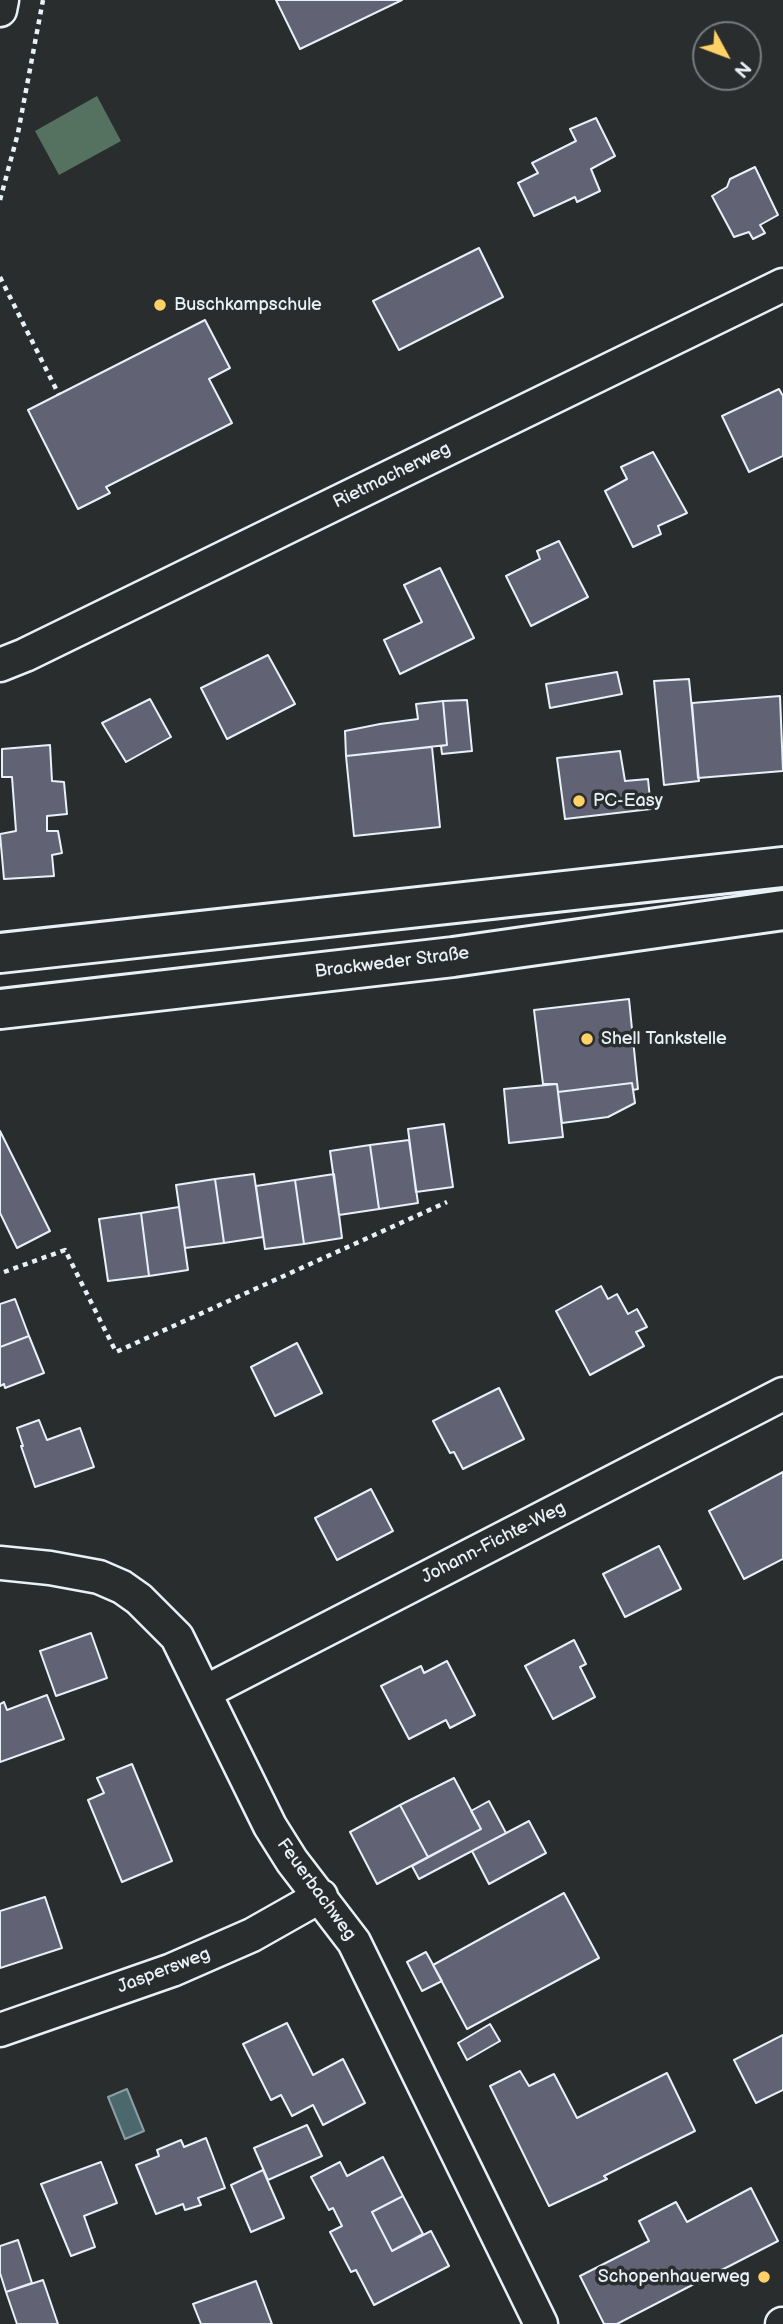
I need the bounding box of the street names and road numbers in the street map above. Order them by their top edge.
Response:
street label: Rietmacherweg [330,438,454,514]
street label: Brackweder Straße [314,943,470,983]
street label: Johann-Fichte-Weg [418,1497,570,1589]
street label: Feuerbachweg [272,1835,360,1945]
street label: Jaspersweg [115,1943,213,1999]

